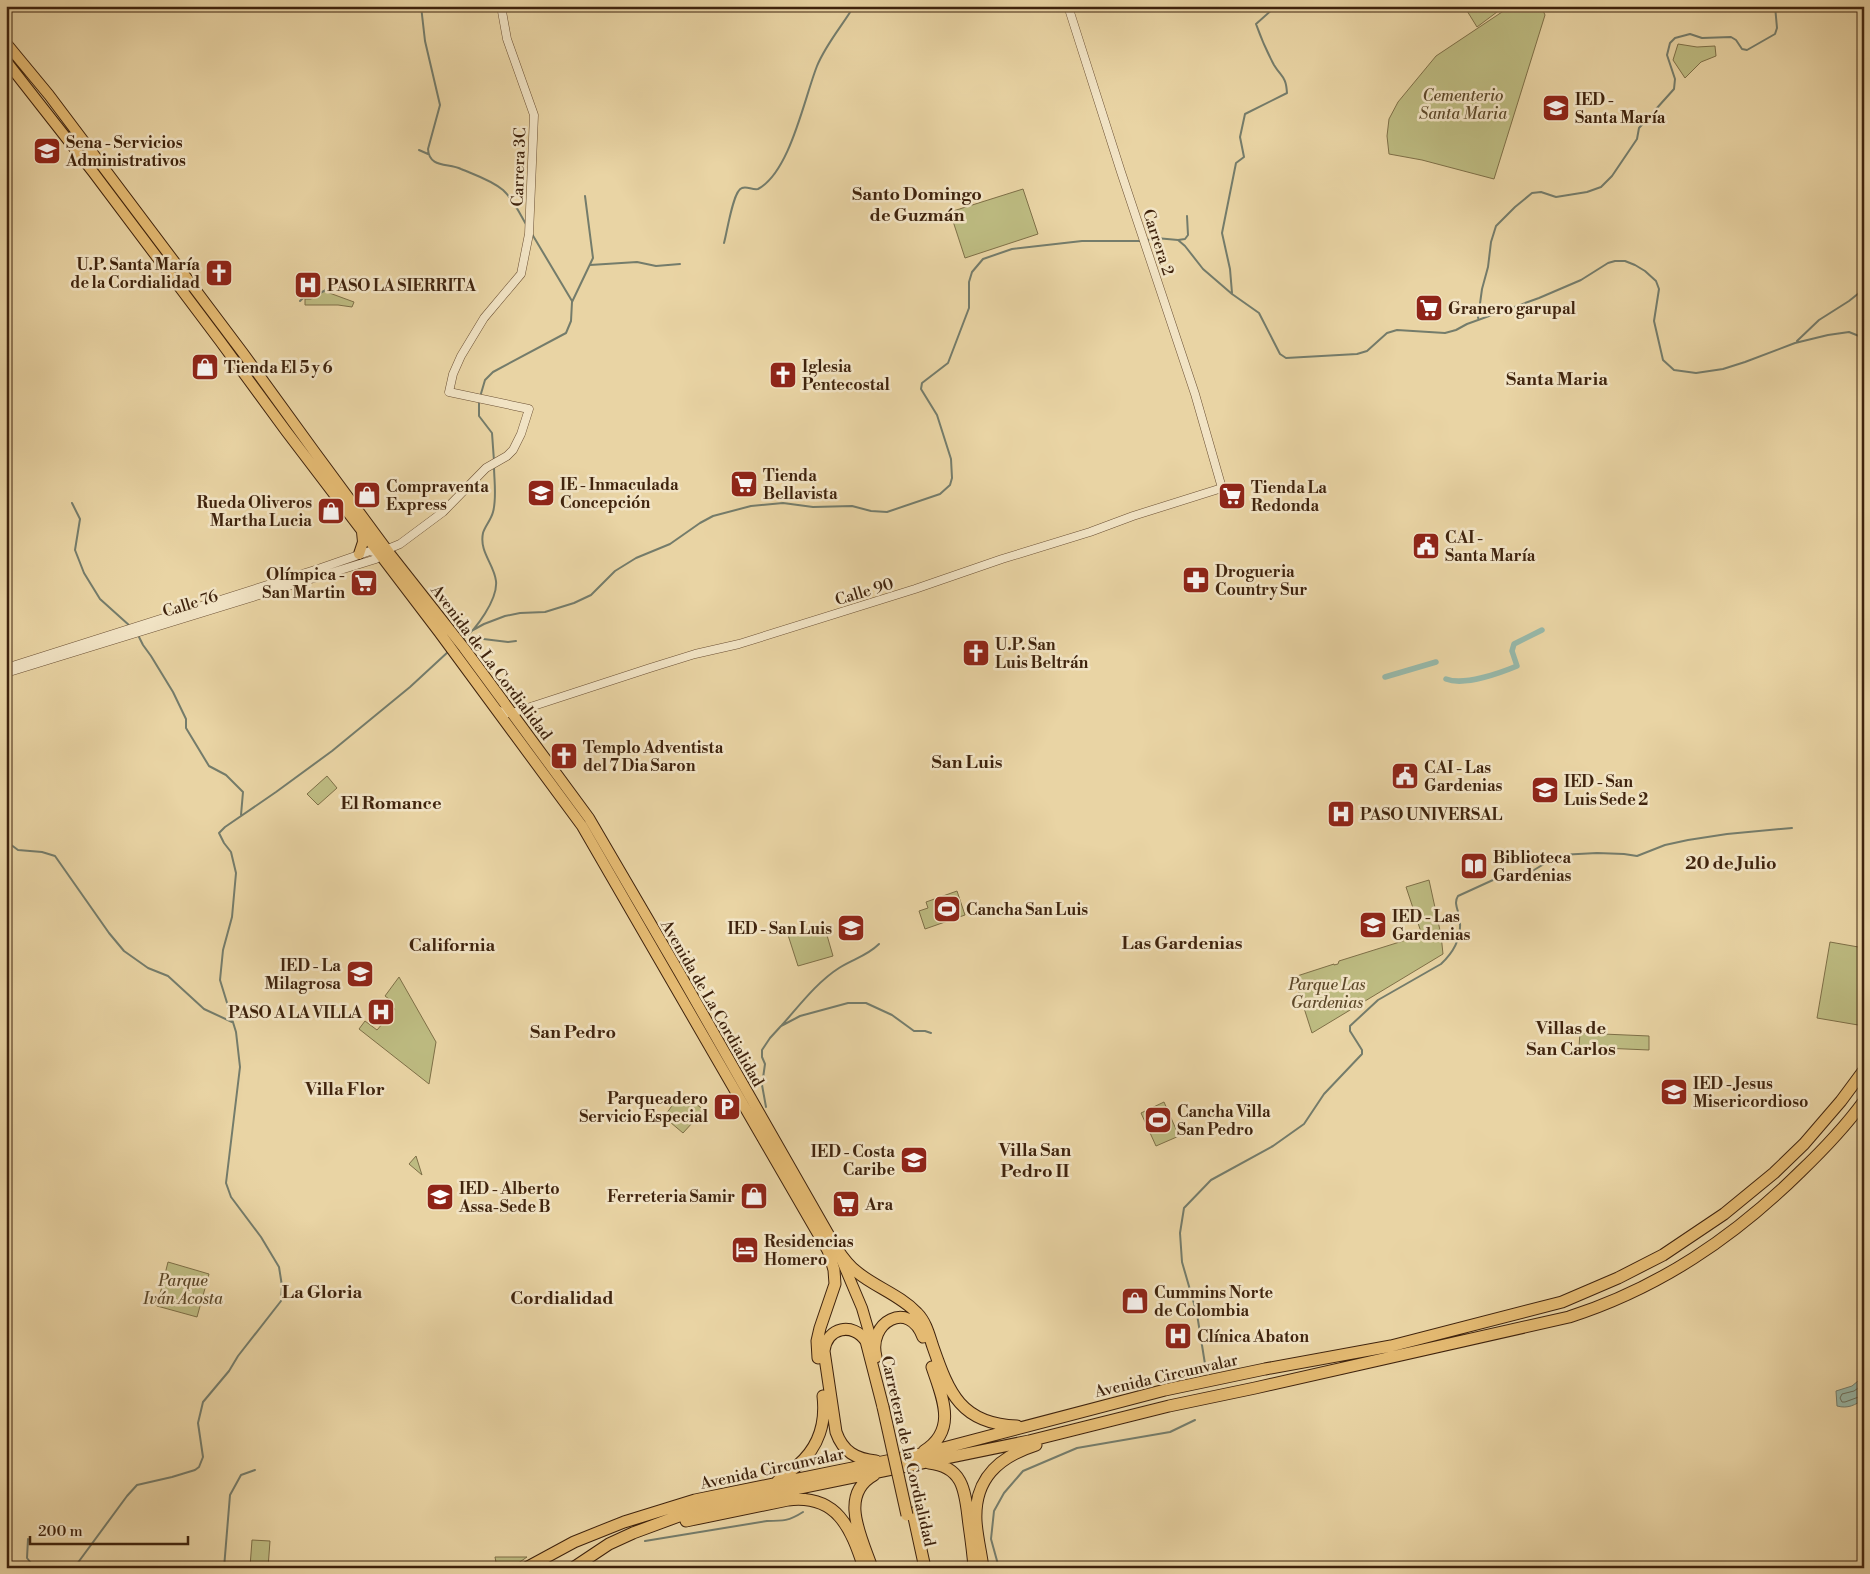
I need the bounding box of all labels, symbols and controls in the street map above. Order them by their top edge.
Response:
park label: Cementerio Santa Maria [1419,86,1507,124]
place label: IED - Santa María [1575,90,1666,128]
school or university icon: IED - Santa María [1541,93,1571,123]
street label: Carrera 3C [508,127,530,207]
place label: Sena - Servicios Administrativos [65,133,186,171]
school or university icon: Sena - Servicios Administrativos [32,136,62,166]
district label: Santo Domingo de Guzmán [852,183,982,227]
street label: Carrera 2 [1138,207,1178,278]
place label: U.P. Santa María de la Cordialidad [70,255,200,293]
church icon: U.P. Santa María de la Cordialidad [204,258,234,288]
hospital icon: PASO LA SIERRITA [293,270,323,300]
place label: PASO LA SIERRITA [327,276,477,296]
supermarket icon: Granero garupal [1414,293,1444,323]
place label: Granero garupal [1448,299,1577,319]
shop icon: Tienda El 5 y 6 [190,352,220,382]
place label: Iglesia Pentecostal [802,357,890,395]
place label: Tienda El 5 y 6 [224,358,333,378]
church icon: Iglesia Pentecostal [768,360,798,390]
district label: Santa Maria [1506,368,1608,391]
place label: Tienda Bellavista [763,466,838,504]
supermarket icon: Tienda Bellavista [729,469,759,499]
place label: IE - Inmaculada Concepción [560,475,679,513]
place label: Compraventa Express [386,477,489,515]
school or university icon: IE - Inmaculada Concepción [526,478,556,508]
place label: Tienda La Redonda [1251,478,1327,516]
shop icon: Compraventa Express [352,480,382,510]
supermarket icon: Tienda La Redonda [1217,481,1247,511]
place label: Rueda Oliveros Martha Lucia [196,493,312,531]
shop icon: Rueda Oliveros Martha Lucia [316,496,346,526]
place label: CAI - Santa María [1445,528,1536,566]
public building icon: CAI - Santa María [1411,531,1441,561]
place label: Drogueria Country Sur [1215,562,1307,600]
place label: Olímpica - San Martin [262,565,345,603]
pharmacy icon: Drogueria Country Sur [1181,565,1211,595]
supermarket icon: Olímpica - San Martin [349,568,379,598]
street label: Calle 90 [833,574,896,610]
street label: Avenida de La Cordialidad [426,580,556,744]
street label: Calle 76 [160,586,221,622]
place label: U.P. San Luis Beltrán [995,635,1089,673]
church icon: U.P. San Luis Beltrán [961,638,991,668]
place label: Templo Adventista del 7 Dia Saron [583,738,724,776]
church icon: Templo Adventista del 7 Dia Saron [549,741,579,771]
district label: San Luis [932,751,1003,774]
place label: CAI - Las Gardenias [1424,758,1503,796]
public building icon: CAI - Las Gardenias [1390,761,1420,791]
place label: IED - San Luis Sede 2 [1564,772,1648,810]
school or university icon: IED - San Luis Sede 2 [1530,775,1560,805]
district label: El Romance [340,792,442,815]
hospital icon: PASO UNIVERSAL [1326,799,1356,829]
place label: PASO UNIVERSAL [1360,805,1502,825]
place label: Biblioteca Gardenias [1493,848,1572,886]
library icon: Biblioteca Gardenias [1459,851,1489,881]
district label: 20 de Julio [1685,852,1777,875]
sports icon: Cancha San Luis [932,894,962,924]
place label: Cancha San Luis [966,900,1088,920]
place label: IED - Las Gardenias [1392,907,1471,945]
school or university icon: IED - Las Gardenias [1358,910,1388,940]
school or university icon: IED - San Luis [836,913,866,943]
street label: Avenida de La Cordialidad [656,916,768,1090]
place label: IED - San Luis [727,919,832,939]
district label: Las Gardenias [1122,932,1243,955]
district label: California [409,934,496,957]
place label: IED - La Milagrosa [264,956,341,994]
school or university icon: IED - La Milagrosa [345,959,375,989]
park label: Parque Las Gardenias [1287,975,1366,1013]
hospital icon: PASO A LA VILLA [366,997,396,1027]
place label: PASO A LA VILLA [228,1003,363,1023]
district label: Villas de San Carlos [1526,1017,1616,1061]
district label: San Pedro [530,1021,616,1044]
place label: IED - Jesus Misericordioso [1693,1074,1809,1112]
school or university icon: IED - Jesus Misericordioso [1659,1077,1689,1107]
district label: Villa Flor [304,1078,385,1101]
place label: Parqueadero Servicio Especial [579,1089,709,1127]
parking icon: Parqueadero Servicio Especial [712,1092,742,1122]
place label: Cancha Villa San Pedro [1177,1102,1271,1140]
sports icon: Cancha Villa San Pedro [1143,1105,1173,1135]
district label: Villa San Pedro II [998,1139,1071,1183]
place label: IED - Costa Caribe [811,1142,895,1180]
school or university icon: IED - Costa Caribe [899,1145,929,1175]
place label: IED - Alberto Assa-Sede B [458,1179,560,1217]
shop icon: Ferreteria Samir [739,1181,769,1211]
school or university icon: IED - Alberto Assa-Sede B [425,1182,455,1212]
place label: Ferreteria Samir [607,1187,735,1207]
supermarket icon: Ara [831,1189,861,1219]
place label: Ara [864,1195,893,1215]
place label: Residencias Homero [764,1232,854,1270]
hotel icon: Residencias Homero [730,1235,760,1265]
park label: Parque Iván Acosta [142,1271,223,1309]
district label: La Gloria [282,1281,363,1304]
place label: Cummins Norte de Colombia [1154,1283,1274,1321]
shop icon: Cummins Norte de Colombia [1120,1286,1150,1316]
district label: Cordialidad [510,1287,614,1310]
hospital icon: Clínica Abaton [1163,1321,1193,1351]
place label: Clínica Abaton [1197,1327,1309,1347]
street label: Avenida Circunvalar [1092,1350,1240,1402]
street label: Carretera de la Cordialidad [876,1354,940,1549]
street label: Avenida Circunvalar [697,1444,846,1494]
scale bar [30,1514,188,1546]
text: 200 m [38,1522,83,1541]

